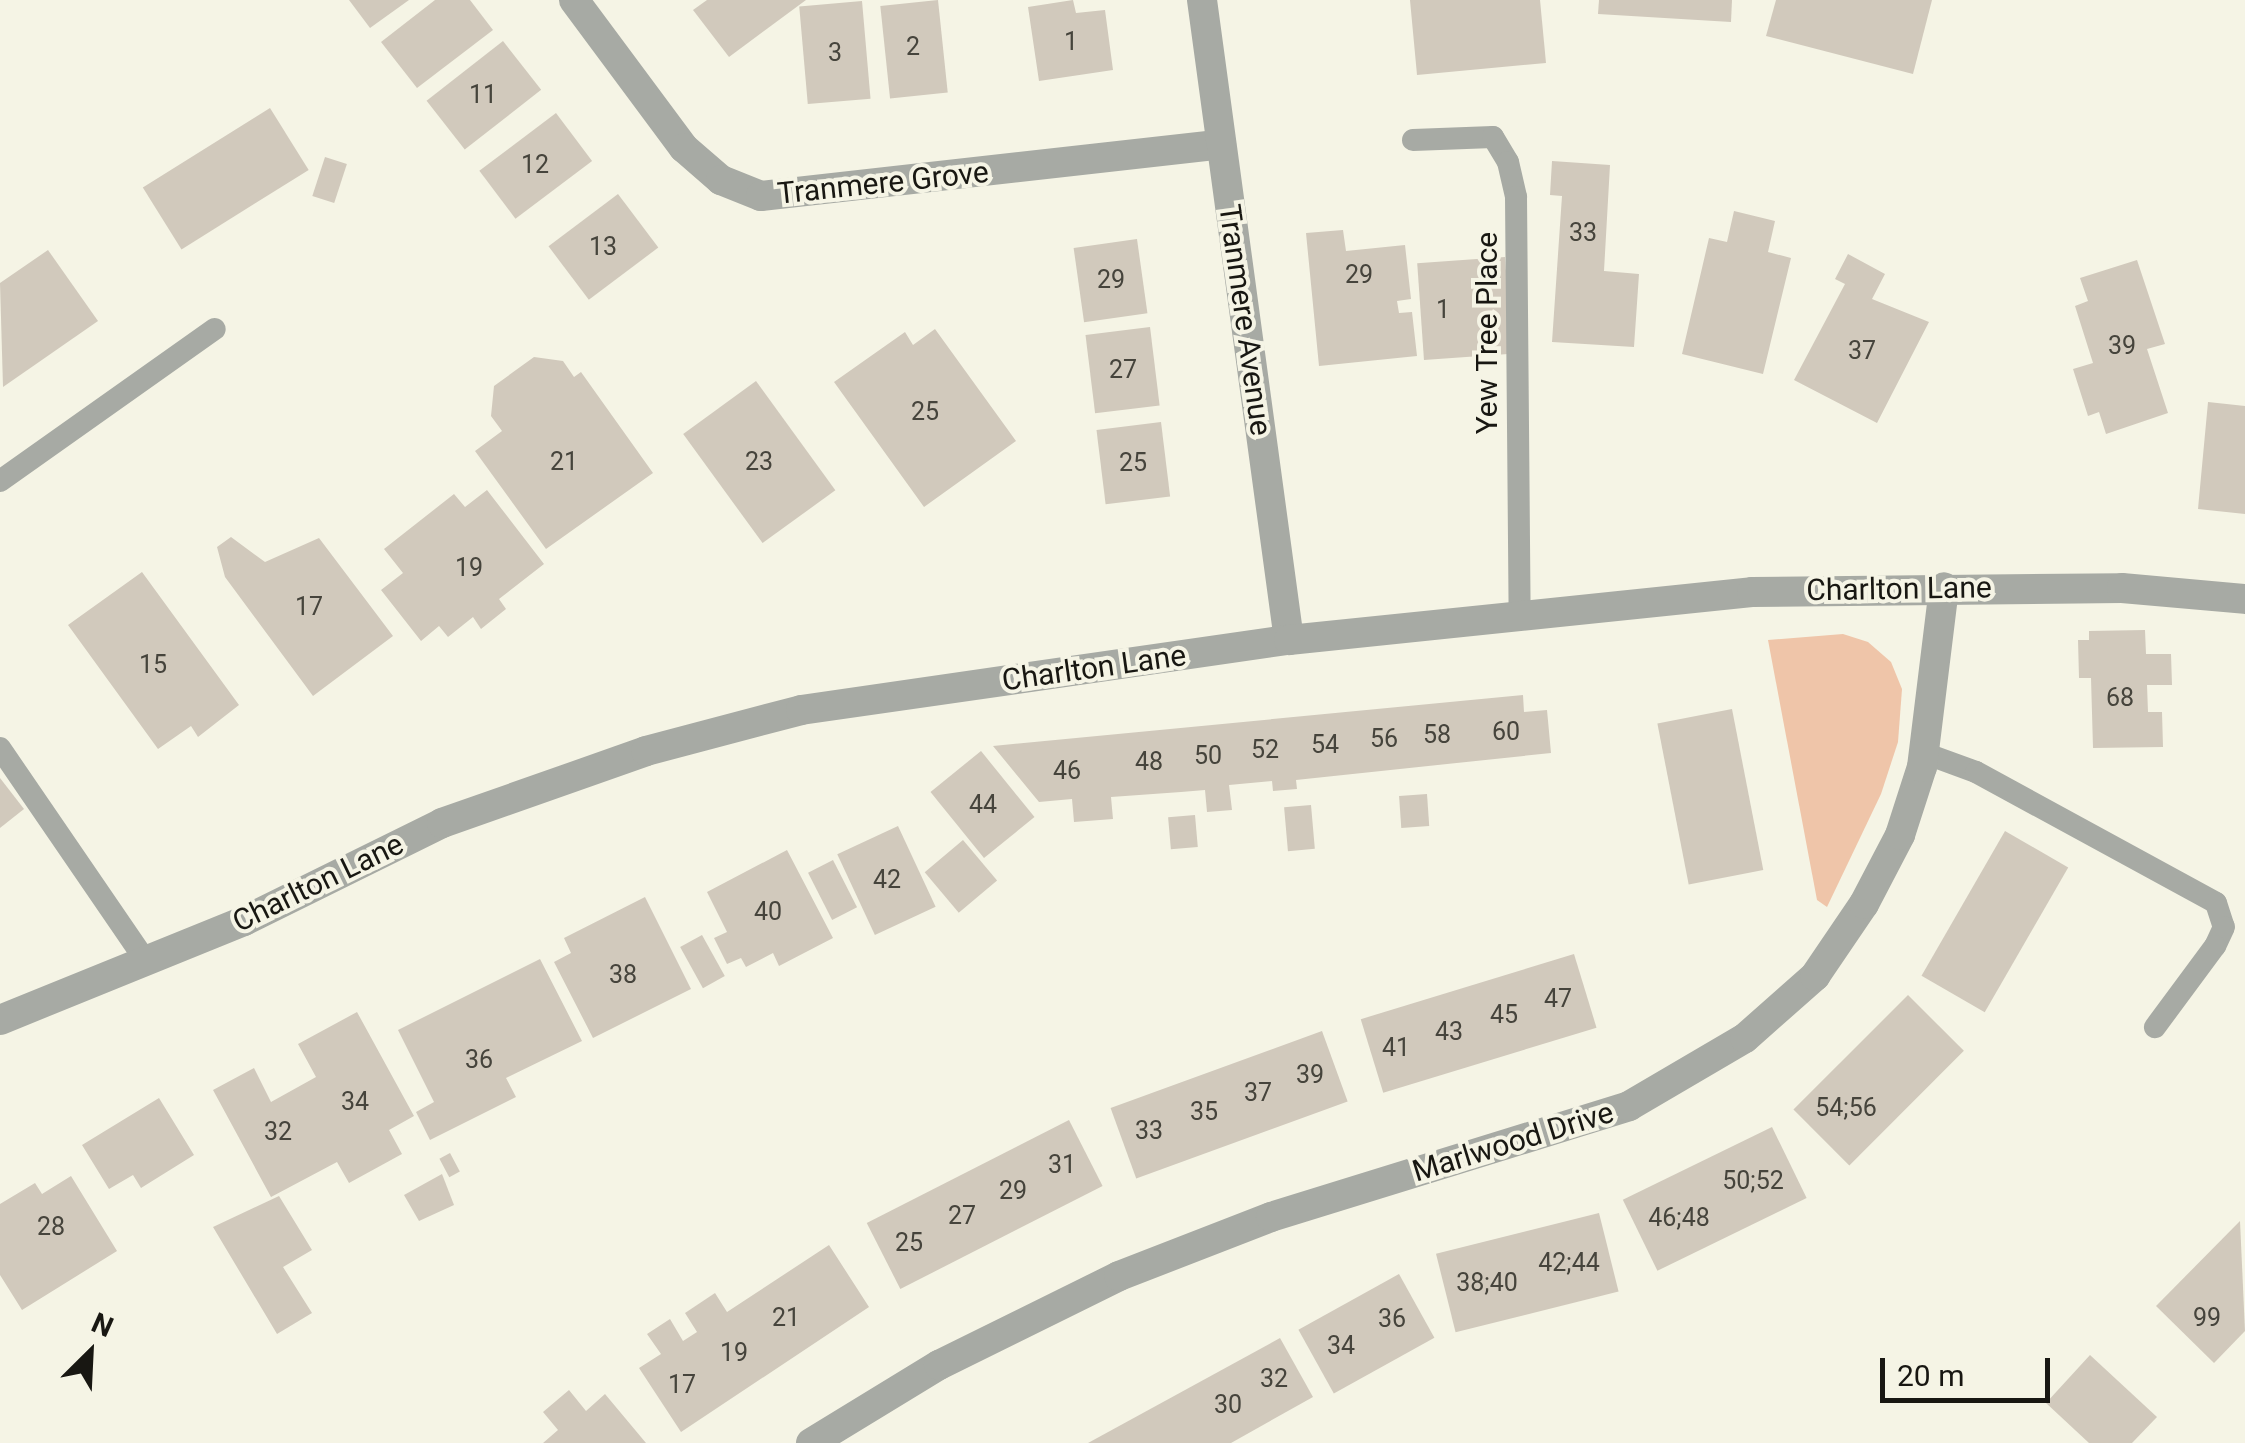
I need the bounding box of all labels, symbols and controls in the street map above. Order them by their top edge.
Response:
house number: 1 [1064,27,1078,57]
house number: 2 [906,32,920,62]
house number: 3 [828,38,842,68]
house number: 11 [469,80,497,110]
house number: 12 [521,150,549,180]
street label: Tranmere Grove [776,154,990,212]
street label: Tranmere Avenue [1211,202,1279,438]
house number: 33 [1569,218,1597,248]
street label: Yew Tree Place [1469,231,1505,435]
house number: 13 [589,232,617,262]
house number: 29 [1345,260,1373,290]
house number: 29 [1097,265,1125,295]
house number: 1 [1436,295,1450,325]
house number: 39 [2108,331,2136,361]
house number: 37 [1848,336,1876,366]
house number: 27 [1109,355,1137,385]
house number: 25 [911,397,939,427]
house number: 21 [550,447,578,477]
house number: 23 [745,447,773,477]
house number: 25 [1119,448,1147,478]
house number: 19 [455,553,483,583]
street label: Charlton Lane [1806,569,1992,609]
house number: 17 [295,592,323,622]
street label: Charlton Lane [1000,637,1188,699]
house number: 15 [139,650,167,680]
house number: 68 [2106,683,2134,713]
house number: 60 [1492,717,1520,747]
house number: 58 [1423,720,1451,750]
house number: 56 [1370,724,1398,754]
house number: 54 [1311,730,1339,760]
house number: 52 [1251,735,1279,765]
house number: 50 [1194,741,1222,771]
house number: 48 [1135,747,1163,777]
house number: 46 [1053,756,1081,786]
house number: 44 [969,790,997,820]
street label: Charlton Lane [227,826,409,940]
house number: 42 [873,865,901,895]
house number: 40 [754,897,782,927]
house number: 38 [609,960,637,990]
house number: 47 [1544,984,1572,1014]
house number: 45 [1490,1000,1518,1030]
house number: 43 [1435,1017,1463,1047]
house number: 41 [1382,1033,1410,1063]
house number: 36 [465,1045,493,1075]
house number: 39 [1296,1060,1324,1090]
house number: 37 [1244,1078,1272,1108]
house number: 34 [341,1087,369,1117]
house number: 54;56 [1815,1093,1877,1123]
street label: Marlwood Drive [1408,1094,1618,1190]
house number: 35 [1190,1097,1218,1127]
house number: 33 [1135,1116,1163,1146]
house number: 32 [264,1117,292,1147]
house number: 31 [1048,1150,1076,1180]
house number: 50;52 [1722,1166,1784,1196]
house number: 29 [999,1176,1027,1206]
house number: 27 [948,1201,976,1231]
house number: 46;48 [1648,1203,1710,1233]
house number: 28 [37,1212,65,1242]
house number: 25 [895,1228,923,1258]
house number: 42;44 [1538,1248,1600,1278]
house number: 38;40 [1456,1268,1518,1298]
north arrow [40,1303,140,1403]
house number: 21 [772,1303,800,1333]
house number: 99 [2193,1303,2221,1333]
house number: 36 [1378,1304,1406,1334]
text: N [87,1306,118,1344]
house number: 34 [1327,1331,1355,1361]
house number: 19 [720,1338,748,1368]
scale bar [1885,1338,2055,1400]
text: 20 m [1897,1358,1964,1393]
house number: 32 [1260,1364,1288,1394]
house number: 17 [668,1370,696,1400]
house number: 30 [1214,1390,1242,1420]

